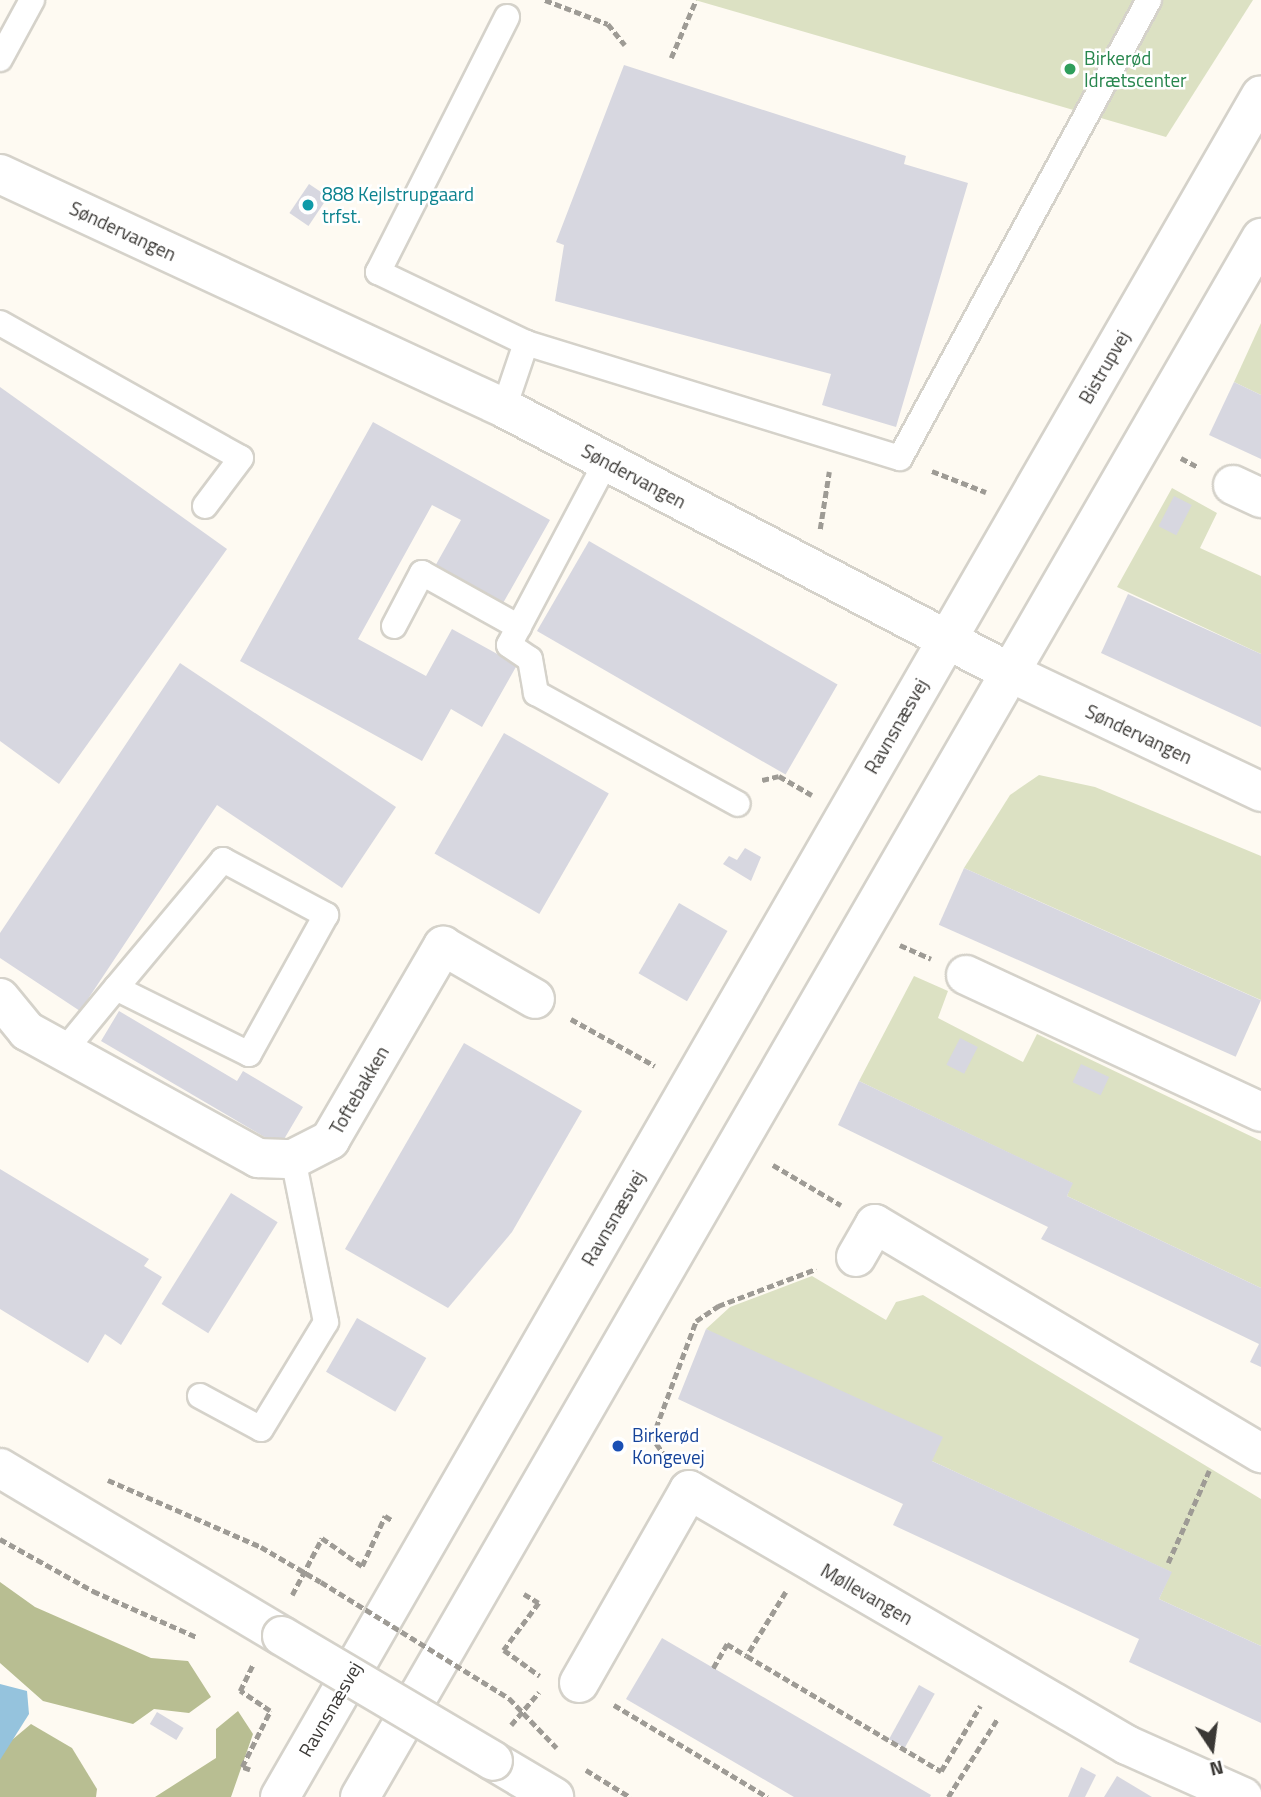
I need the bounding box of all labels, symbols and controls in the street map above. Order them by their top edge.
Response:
place label: Birkerød Idrætscenter [1084,47,1187,91]
marker: Birkerød Idrætscenter [1062,61,1078,77]
place label: 888 Kejlstrupgaard trfst. [322,183,474,227]
street label: Søndervangen [66,196,180,266]
marker: 888 Kejlstrupgaard trfst. [300,197,316,213]
street label: Bistrupvej [1074,326,1134,408]
street label: Søndervangen [578,439,690,513]
street label: Ravnsnæsvej [860,674,932,778]
street label: Søndervangen [1082,699,1196,769]
street label: Toftebakken [325,1042,393,1138]
street label: Ravnsnæsvej [577,1166,649,1270]
place label: Birkerød Kongevej [632,1424,705,1468]
marker: Birkerød Kongevej [610,1438,626,1454]
street label: Møllevangen [817,1559,917,1629]
street label: Ravnsnæsvej [294,1657,366,1761]
north arrow [1177,1713,1247,1783]
text: N [1207,1753,1227,1785]

